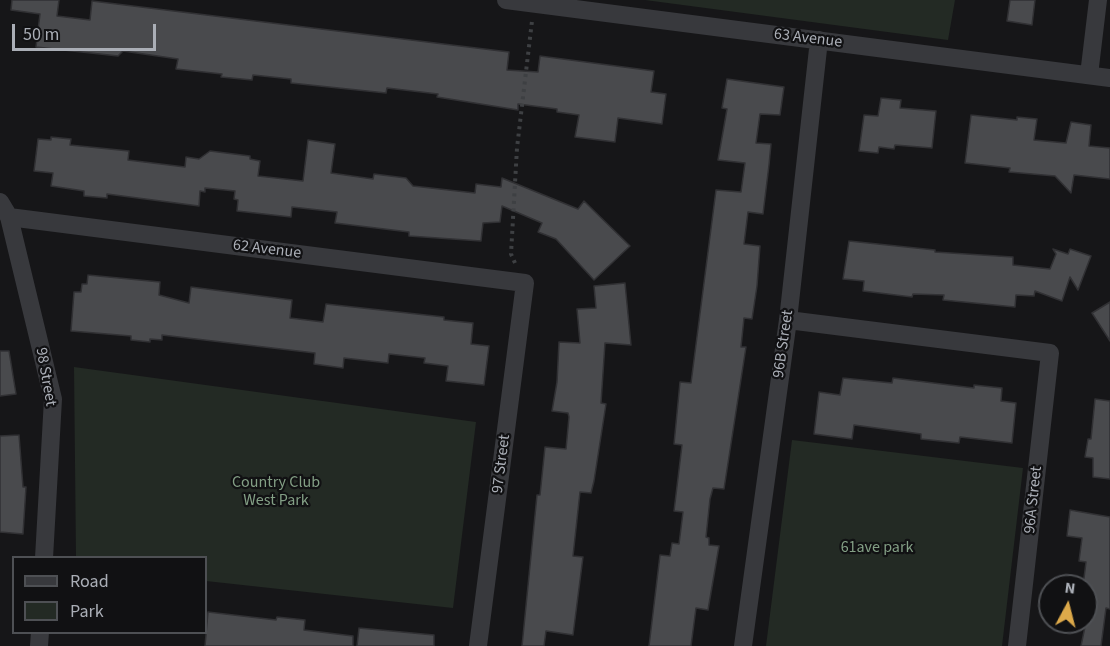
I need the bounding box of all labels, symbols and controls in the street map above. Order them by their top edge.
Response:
scale bar [15,12,159,50]
text: 50 m [23,22,59,47]
street label: 63 Avenue [773,25,843,53]
street label: 62 Avenue [232,236,302,264]
street label: 96B Street [770,309,798,379]
street label: 98 Street [30,346,60,408]
street label: 97 Street [489,433,515,495]
street label: 96A Street [1021,465,1047,535]
park label: Country Club West Park [232,473,320,511]
park label: 61ave park [841,538,913,558]
legend [12,556,207,634]
text: Road [70,569,109,594]
north arrow [1038,574,1098,634]
text: N [1063,577,1077,600]
text: Park [70,599,104,624]

